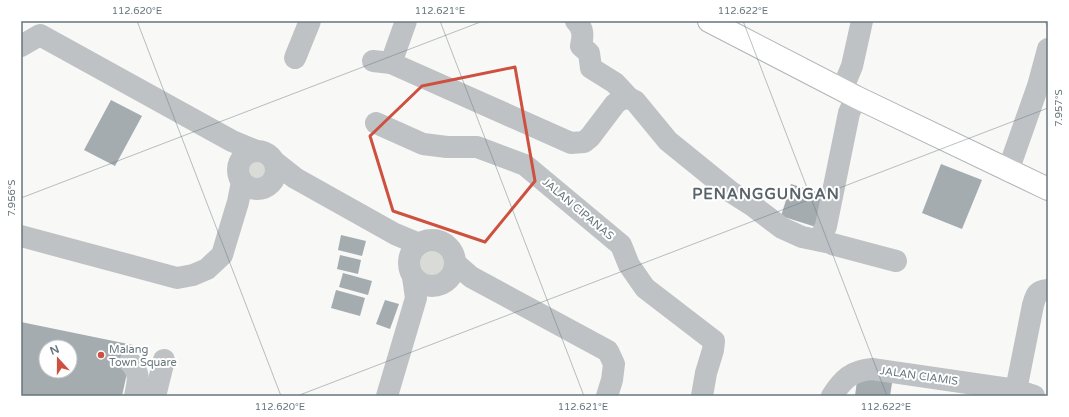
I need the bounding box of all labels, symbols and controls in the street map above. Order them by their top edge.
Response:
text: 112.620°E [112,5,162,17]
text: 112.621°E [415,5,465,17]
text: 112.622°E [718,5,768,17]
text: 7.957°S [1053,89,1065,127]
street label: JALAN CIPANAS [540,175,616,243]
text: 7.956°S [6,179,18,217]
district label: PENANGGUNGAN [692,185,840,203]
north arrow [38,339,78,379]
text: N [48,342,61,358]
place label: Malang Town Square [109,343,177,369]
marker: Malang Town Square [96,350,106,360]
street label: JALAN CIAMIS [879,364,959,388]
text: 112.620°E [255,401,305,413]
text: 112.621°E [558,401,608,413]
text: 112.622°E [861,401,911,413]

